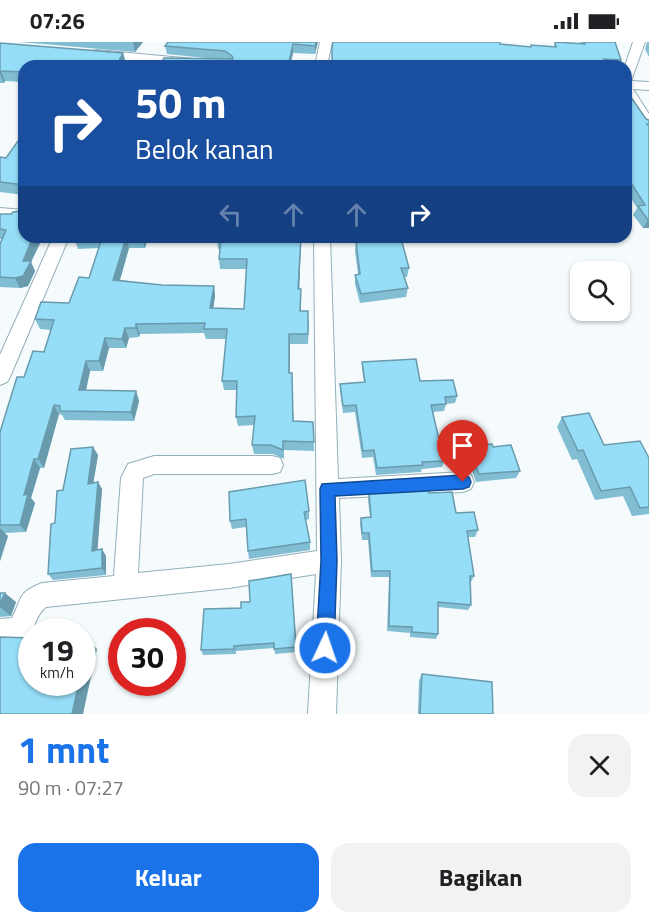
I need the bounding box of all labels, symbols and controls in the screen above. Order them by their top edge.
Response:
text: 07:26 [30,4,85,38]
text: 50 m [135,70,227,134]
icon: right [36,84,114,162]
text: Belok kanan [135,128,274,169]
icon: left [214,198,247,231]
icon: ahead [277,198,310,231]
icon: ahead [340,198,373,231]
icon: right [403,198,436,231]
map controls [570,261,630,321]
button: search [570,261,630,321]
pin [437,420,488,482]
icon: arrive [446,429,479,462]
position arrow [293,616,357,680]
speed limit sign: 30 [108,618,186,696]
text: 19 [40,627,74,673]
text: km/h [40,661,74,684]
text: 1 mnt [18,722,109,777]
button: close [568,734,631,797]
text: 90 m · 07:27 [18,772,124,803]
button: Keluar [18,843,319,912]
button: Bagikan [331,843,631,912]

